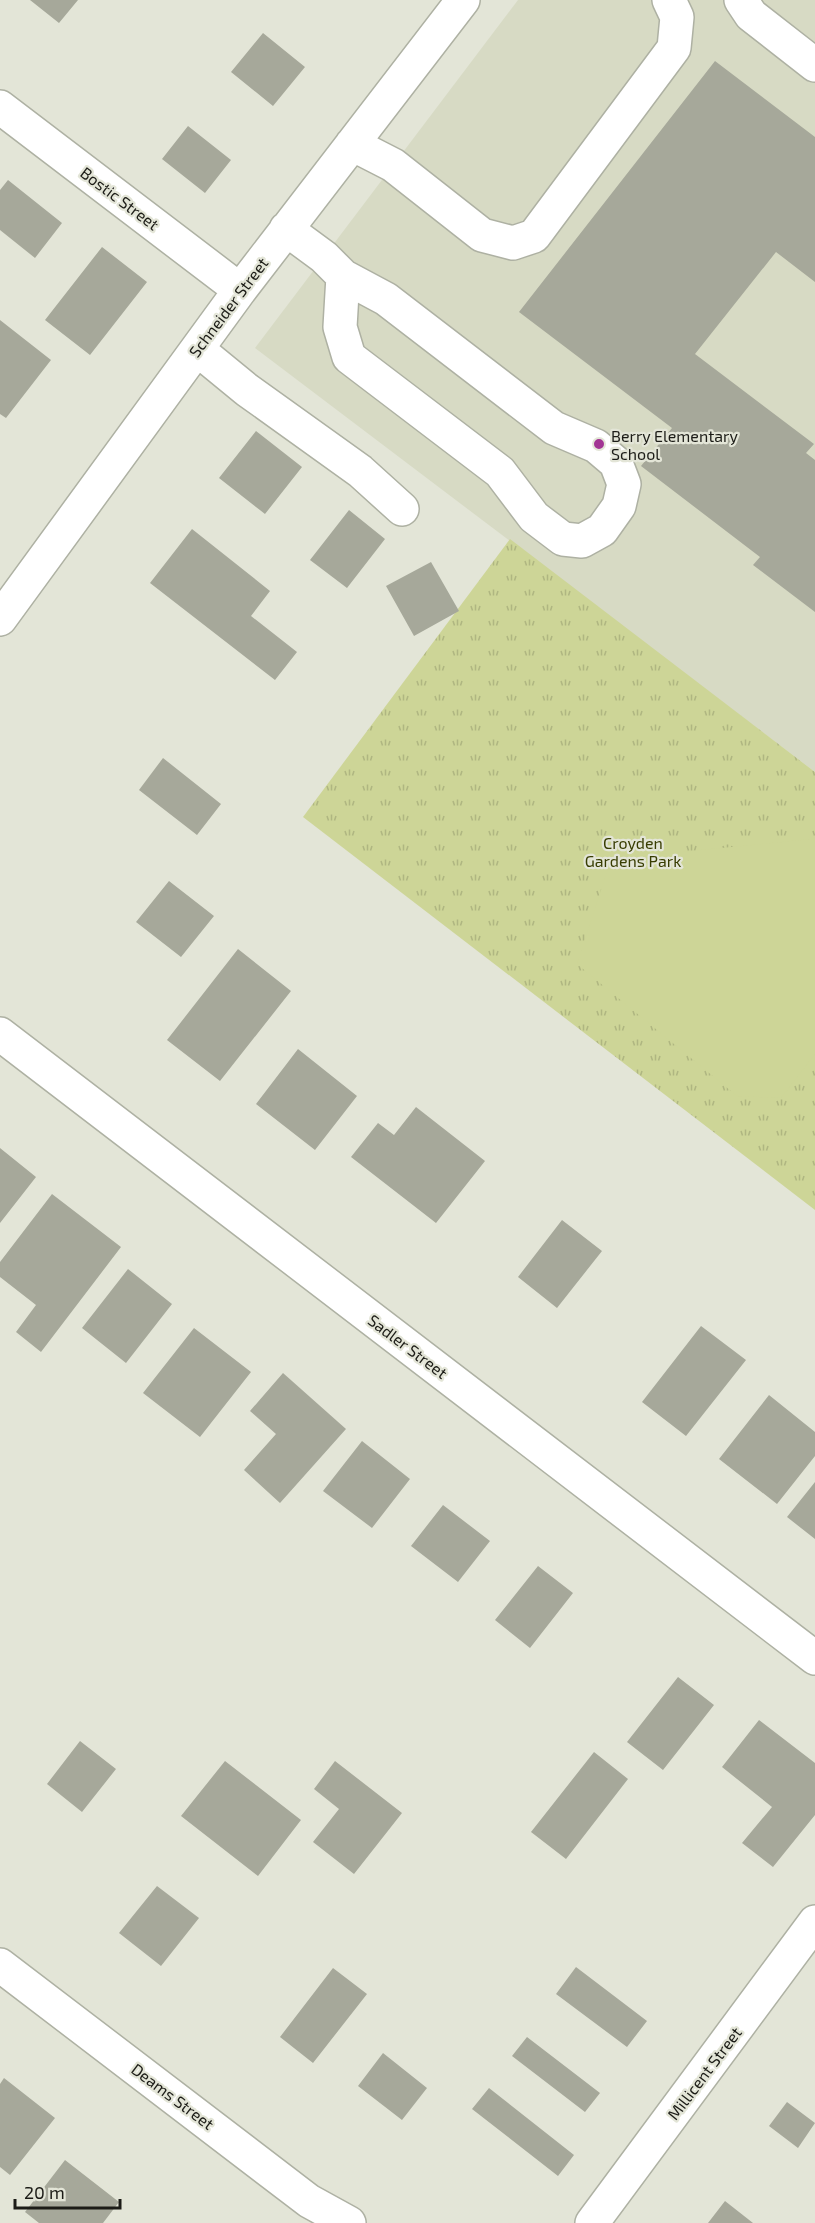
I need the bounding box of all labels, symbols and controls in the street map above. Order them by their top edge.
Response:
street label: Bostic Street [77,162,163,234]
street label: Schneider Street [184,253,272,361]
place label: Berry Elementary School [611,426,739,463]
marker: Berry Elementary School [592,437,606,451]
park label: Croyden Gardens Park [585,833,681,870]
street label: Sadler Street [365,1310,451,1382]
street label: Millicent Street [663,2023,745,2123]
street label: Deams Street [128,2059,218,2133]
scale bar [15,2172,120,2210]
text: 20 m [24,2181,65,2203]

